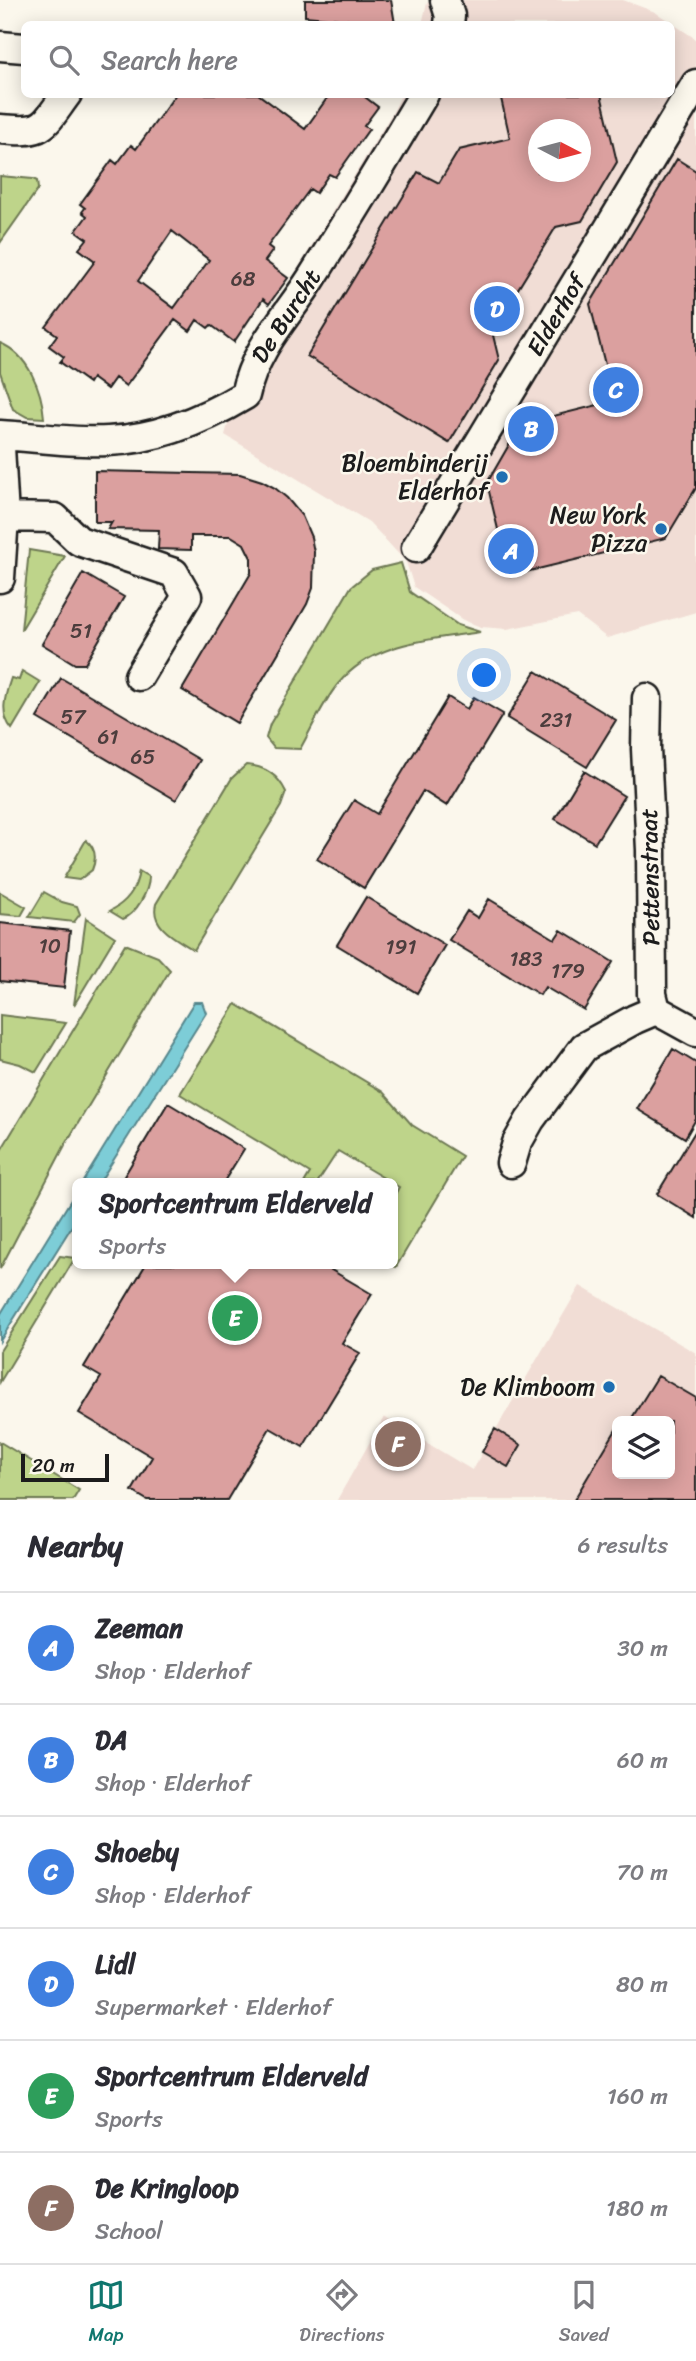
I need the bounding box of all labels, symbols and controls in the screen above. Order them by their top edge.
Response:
search box [21,21,675,98]
text: Search here [101,37,238,83]
icon: search [45,41,83,79]
north arrow [528,119,591,182]
house number: 68 [231,260,256,298]
street label: De Burcht [240,260,332,372]
street label: Elderhof [515,263,599,364]
pin: D [474,283,520,335]
pin: C [593,364,639,416]
pin: B [508,403,554,455]
place label: Bloembinderij Elderhof [341,442,491,512]
marker: Bloembinderij Elderhof [494,469,510,485]
place label: New York Pizza [550,494,648,564]
marker: New York Pizza [653,521,669,537]
pin: A [488,525,534,577]
house number: 51 [70,612,92,650]
your location [467,658,501,692]
house number: 57 [61,698,87,736]
house number: 231 [540,701,572,739]
house number: 61 [98,718,118,756]
house number: 65 [131,738,156,776]
street label: Pettenstraat [628,808,672,946]
house number: 10 [39,927,61,965]
house number: 191 [386,928,416,966]
house number: 183 [509,940,543,978]
house number: 179 [551,952,585,990]
popup [72,1178,398,1269]
text: Sportcentrum Elderveld [99,1180,371,1226]
text: Sports [99,1226,166,1267]
pin: E [212,1292,258,1344]
place label: De Klimboom [460,1366,595,1408]
marker: De Klimboom [601,1379,617,1395]
map controls [612,1416,675,1479]
button: layers [612,1416,675,1479]
pin: F [375,1418,421,1470]
text: 20 m [32,1449,75,1482]
scale bar [21,1451,108,1483]
text: Nearby [28,1519,123,1573]
text: 6 results [578,1525,668,1566]
text: Zeeman [95,1605,183,1651]
text: A [43,1628,59,1669]
text: 30 m [617,1628,668,1669]
text: Shop · Elderhof [95,1651,250,1692]
text: DA [95,1717,128,1763]
text: B [44,1740,58,1781]
text: 60 m [617,1740,668,1781]
text: Shop · Elderhof [95,1763,250,1804]
text: Shoeby [95,1829,179,1875]
text: C [44,1852,58,1893]
text: 70 m [617,1852,668,1893]
text: Shop · Elderhof [95,1875,250,1916]
text: Lidl [95,1941,135,1987]
text: D [44,1964,58,2005]
text: 80 m [616,1964,668,2005]
text: Supermarket · Elderhof [95,1987,332,2028]
text: Sportcentrum Elderveld [95,2053,368,2099]
text: E [45,2076,57,2117]
text: 160 m [607,2076,668,2117]
text: Sports [95,2099,163,2140]
text: De Kringloop [95,2165,239,2211]
text: F [45,2188,57,2229]
text: 180 m [606,2188,668,2229]
text: School [95,2211,163,2252]
tab: Map [87,2276,125,2351]
tab: Directions [299,2276,385,2351]
tab: Saved [559,2276,609,2351]

